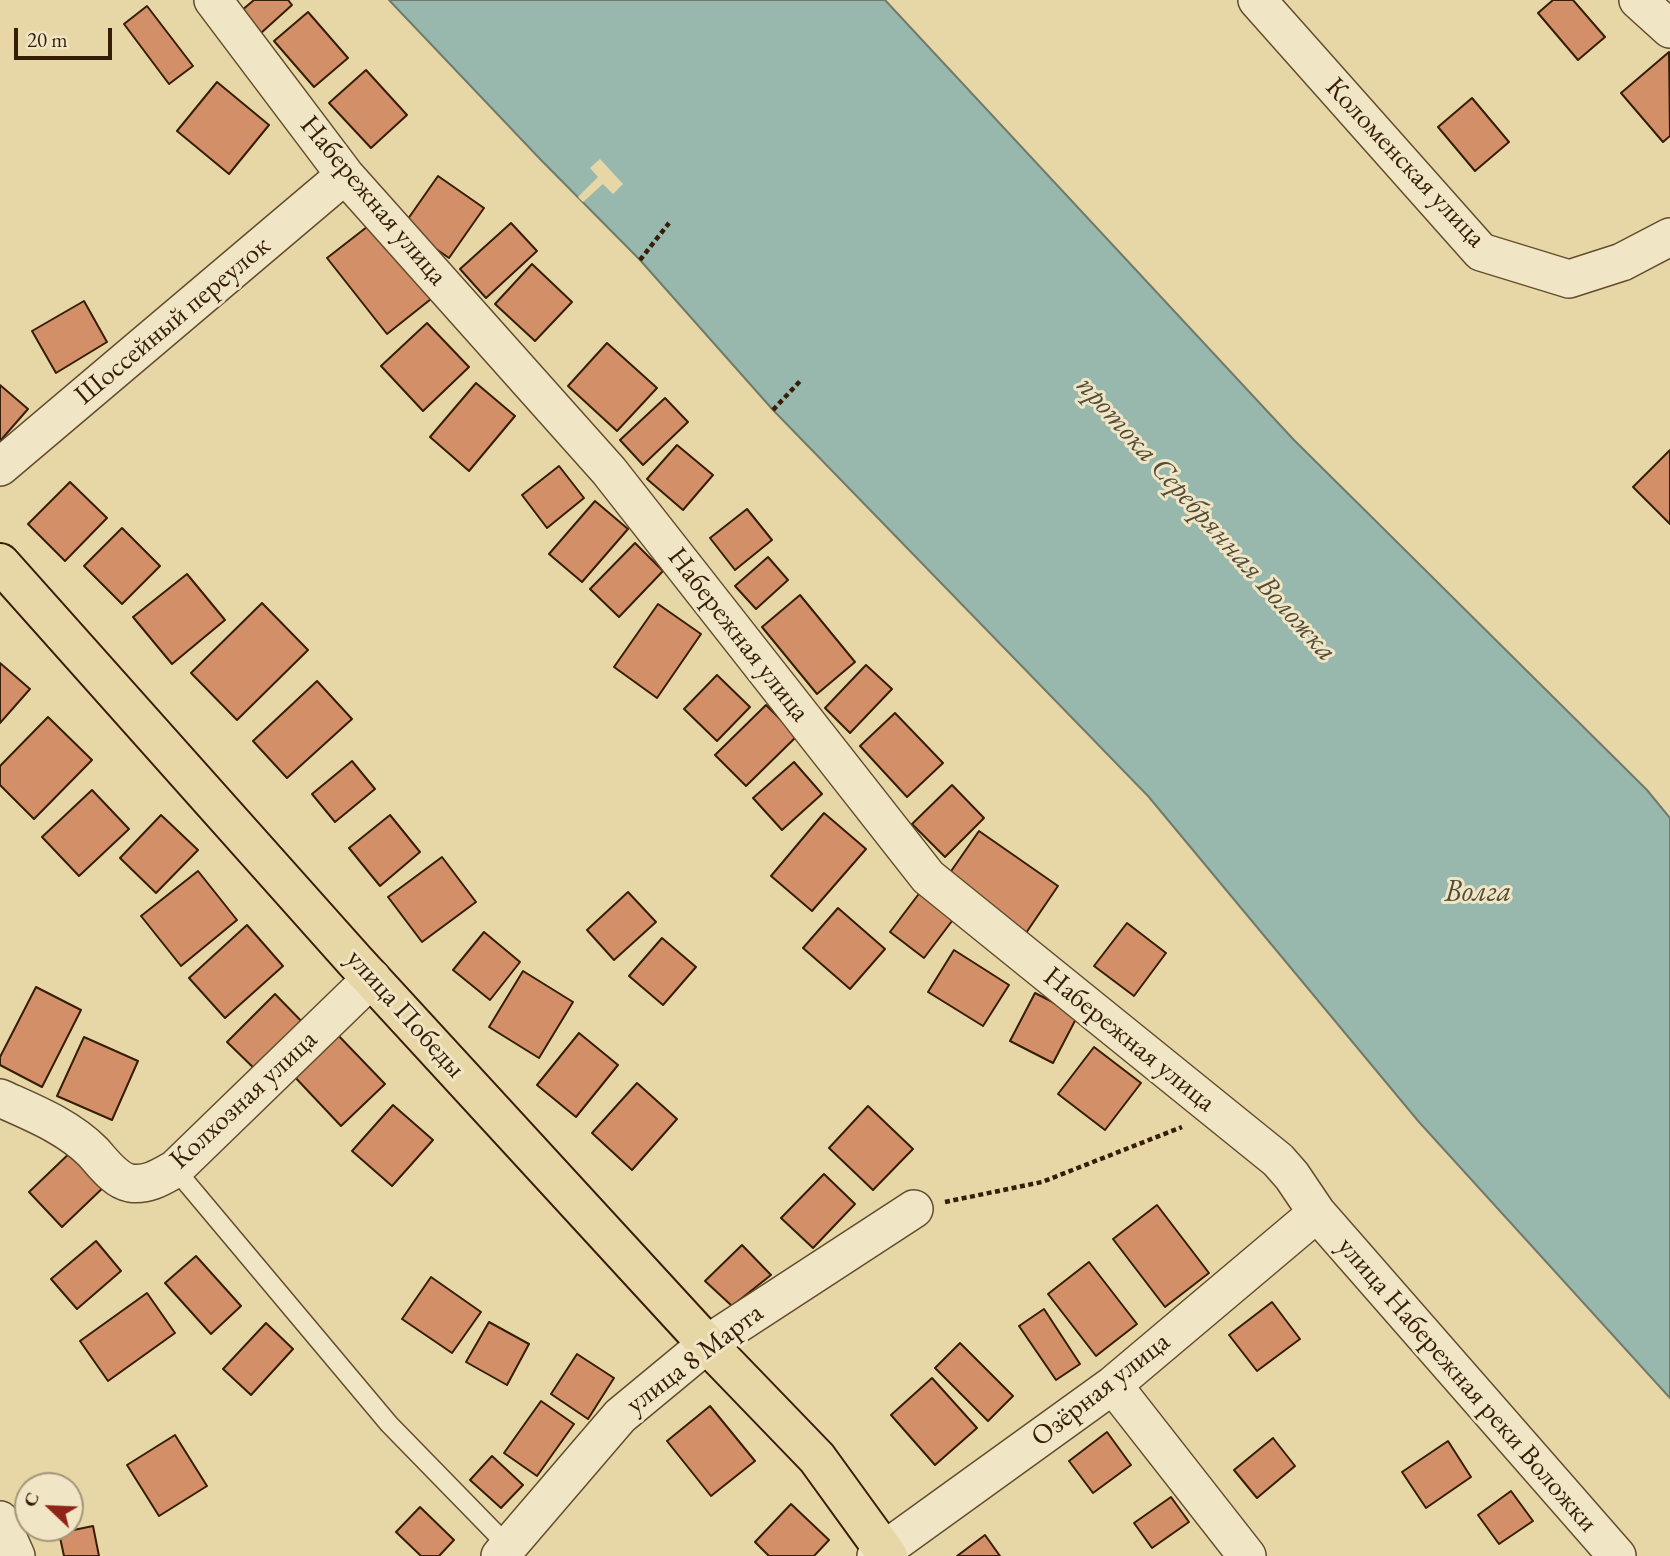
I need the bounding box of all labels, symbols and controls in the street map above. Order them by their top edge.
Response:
scale bar [18,14,116,58]
text: 20 m [27,26,68,53]
street label: Коломенская улица [1318,71,1492,255]
street label: Набережная улица [292,109,454,293]
street label: Шоссейный переулок [68,229,278,413]
water label: протока Серебрянная Воложка [1068,369,1344,669]
street label: Набережная улица [660,541,816,729]
water label: Волга [1444,875,1512,911]
street label: улица Победы [338,943,472,1085]
street label: Набережная улица [1036,960,1222,1120]
street label: Колхозная улица [163,1023,325,1177]
street label: улица Набережная реки Воложки [1330,1230,1604,1540]
street label: улица 8 Марта [620,1297,770,1421]
street label: Озёрная улица [1025,1325,1177,1455]
north arrow [14,1472,84,1542]
text: С [17,1488,45,1510]

